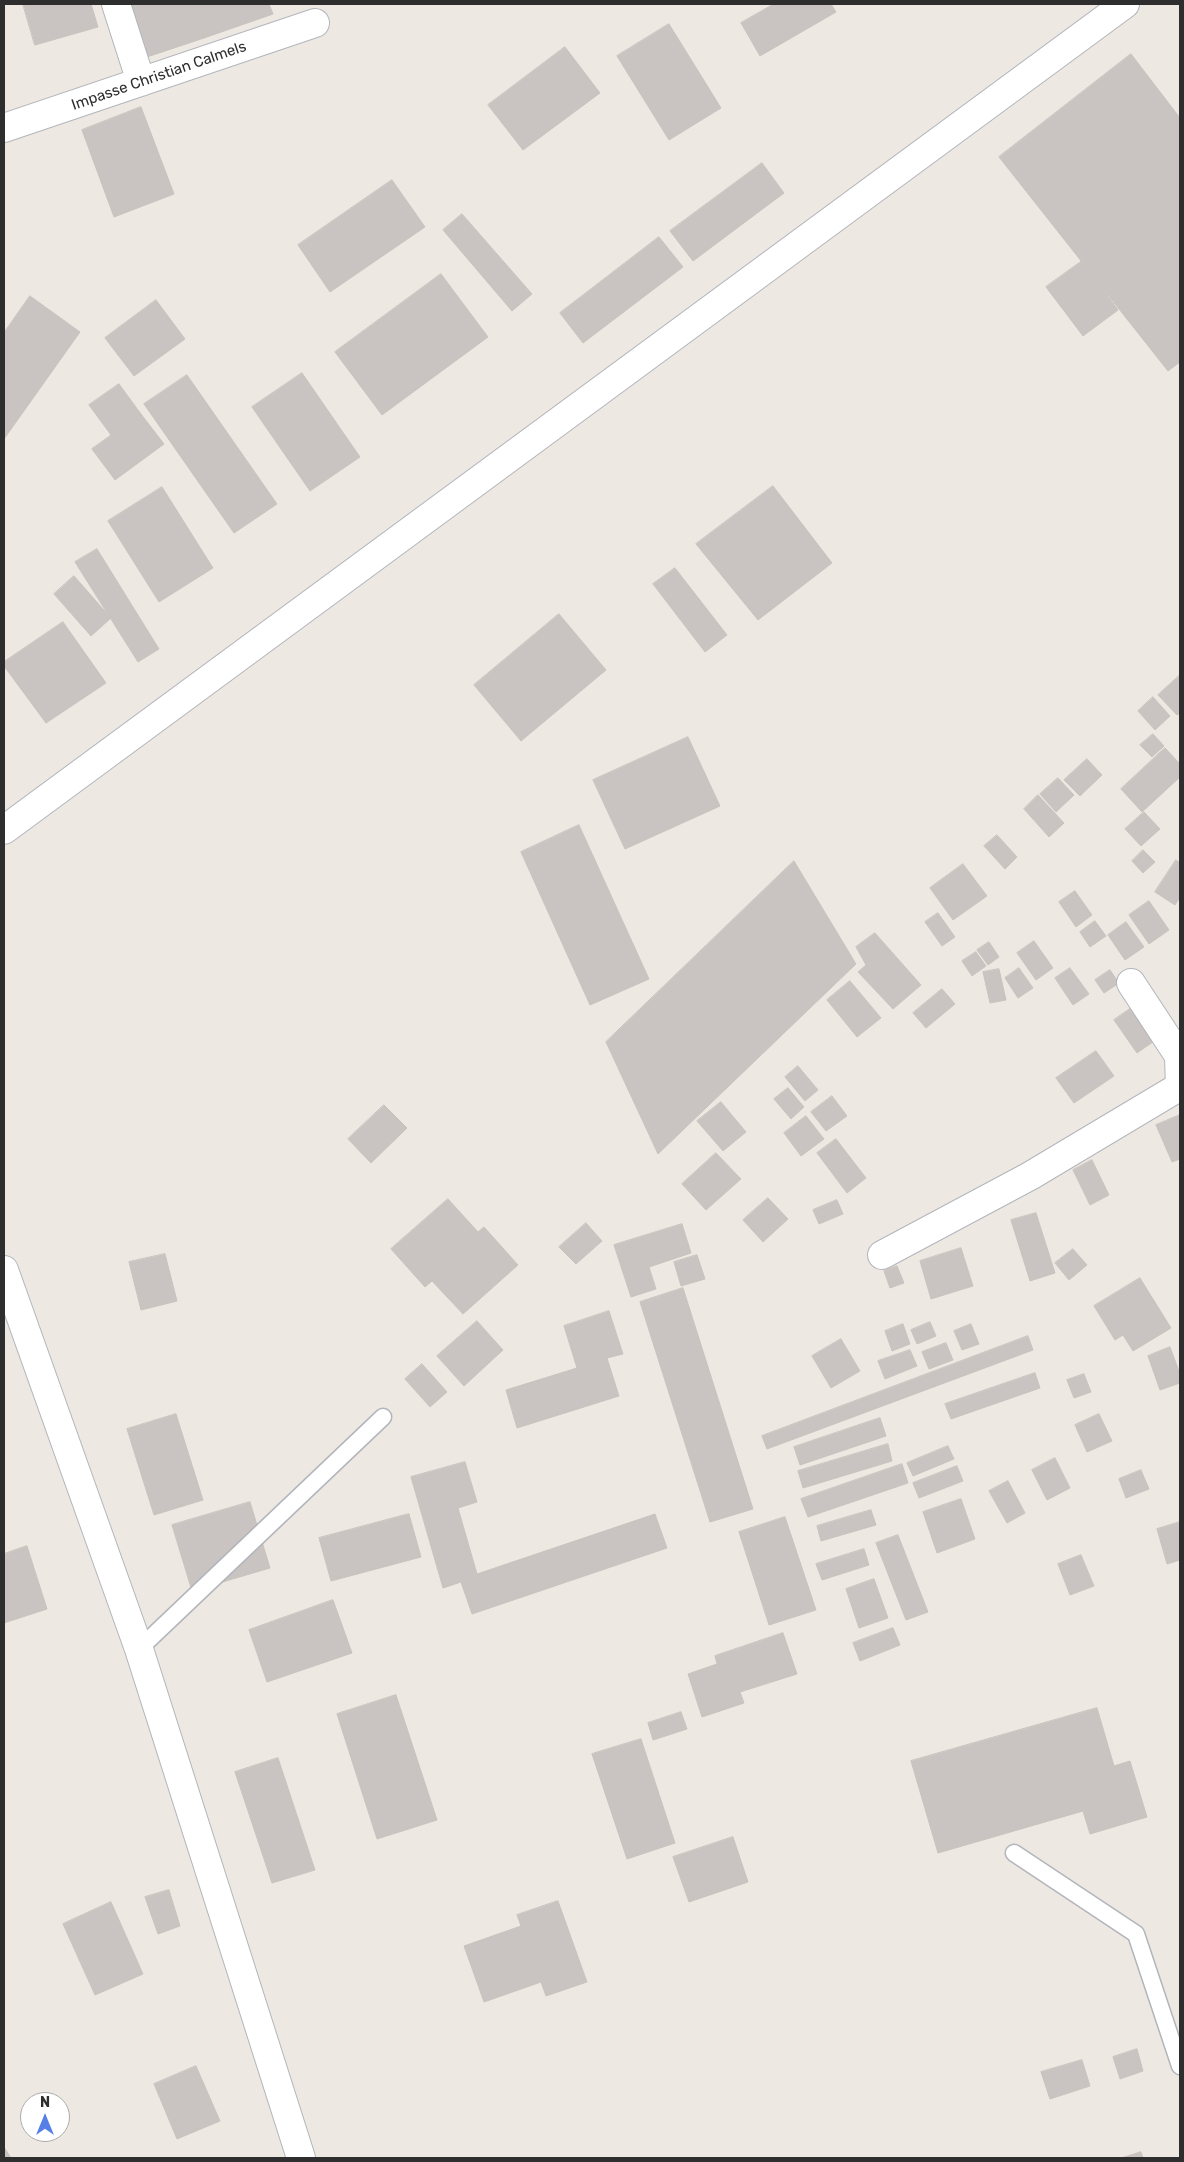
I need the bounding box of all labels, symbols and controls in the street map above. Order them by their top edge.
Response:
street label: Impasse Christian Calmels [69,38,249,114]
north arrow [20,2092,70,2142]
text: N [40,2094,50,2111]

